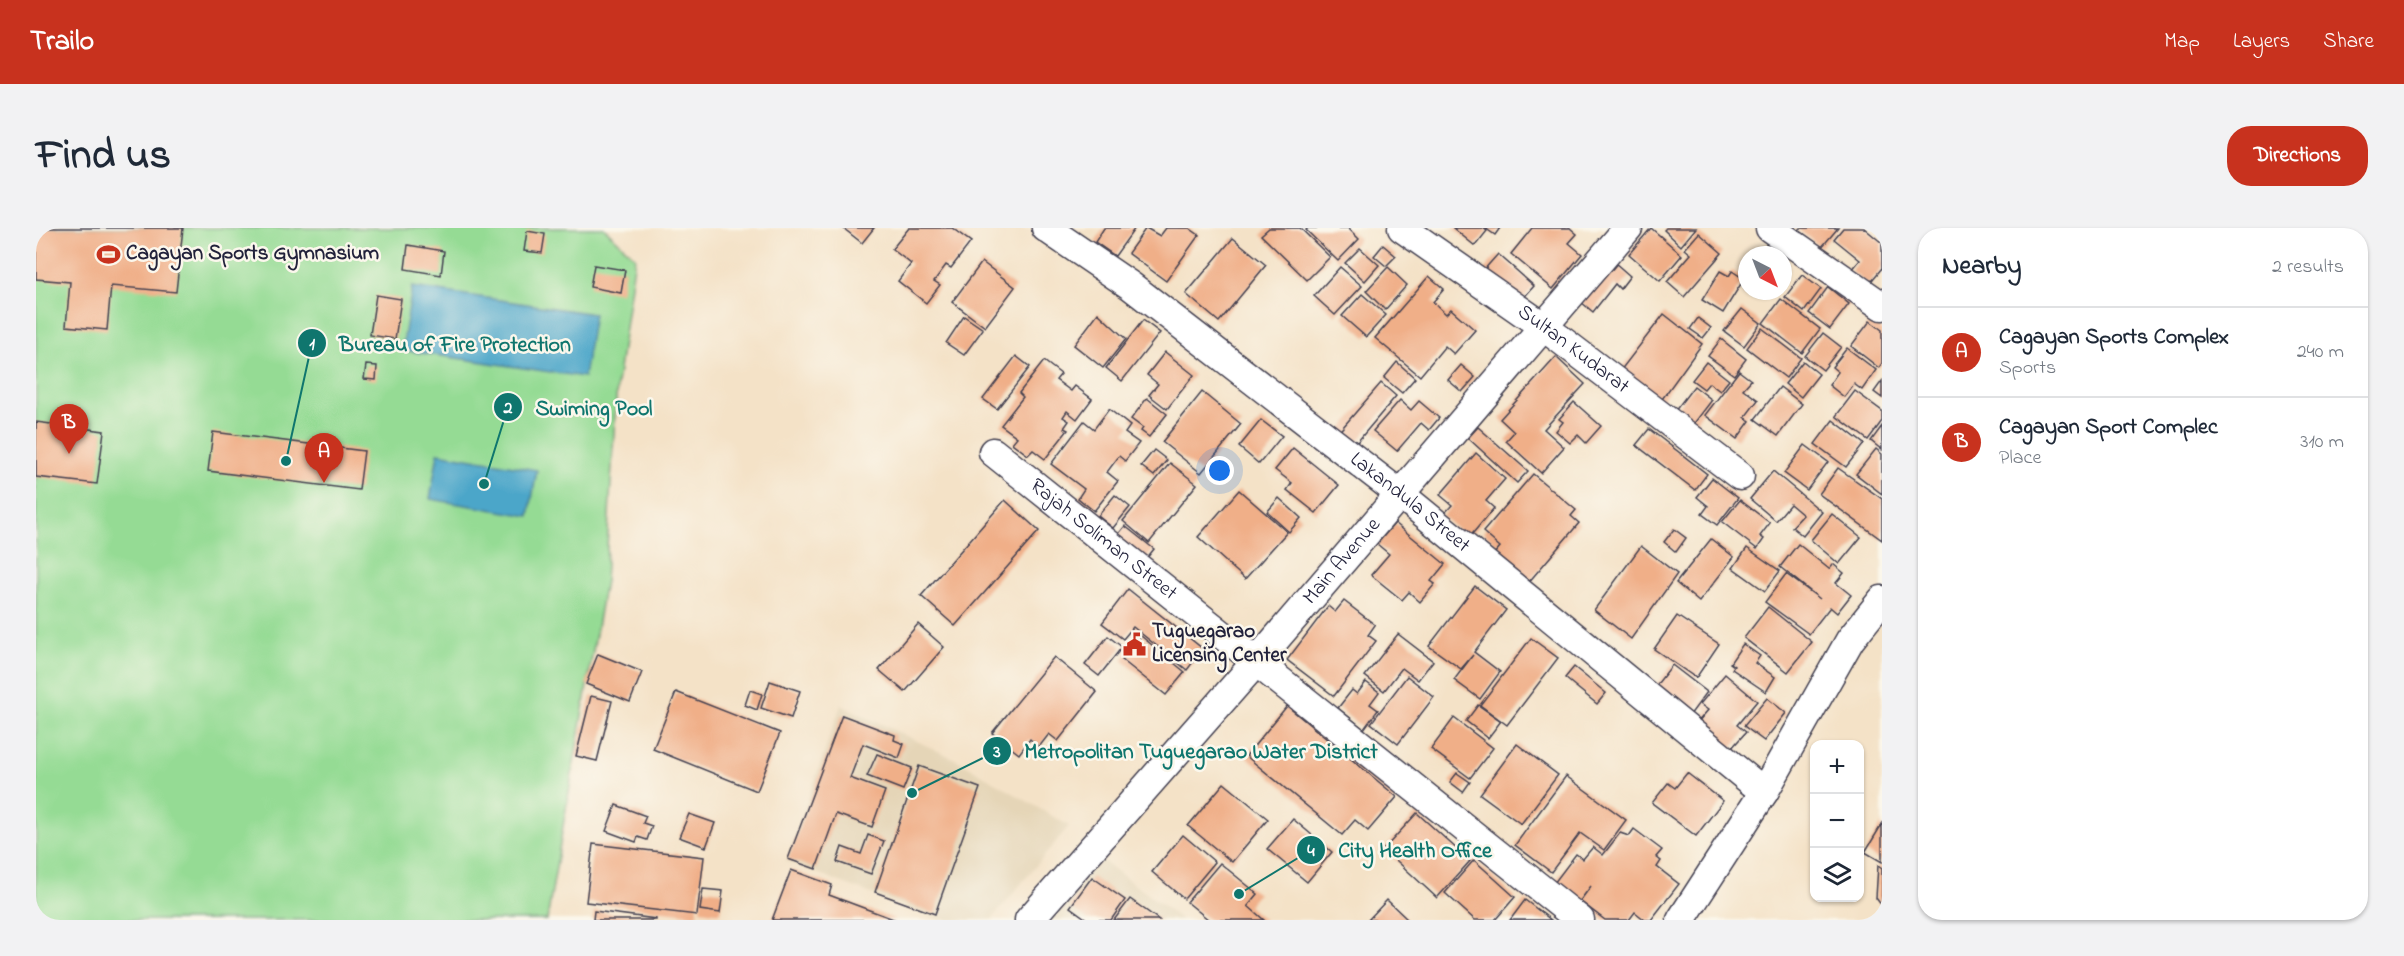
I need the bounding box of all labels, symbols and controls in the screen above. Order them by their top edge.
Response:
text: Trailo [30,22,94,63]
text: Map [2164,27,2200,57]
text: Layers [2233,27,2290,57]
text: Share [2323,27,2374,57]
text: Find us [36,126,171,187]
button: Directions [2227,126,2368,186]
place label: Cagayan Sports Gymnasium [126,239,379,271]
sports icon: Cagayan Sports Gymnasium [95,241,121,267]
north arrow [1738,246,1792,300]
text: Nearby [1942,248,2021,286]
text: 2 results [2272,253,2344,282]
street label: Sultan Kudarat [1511,298,1635,402]
text: Cagayan Sports Complex [1999,322,2229,354]
callout: Bureau of Fire Protection [297,323,583,363]
text: Bureau of Fire Protection [338,330,571,362]
text: 1 [309,332,315,358]
text: A [1955,338,1968,367]
text: 240 m [2297,338,2344,367]
text: Sports [1999,354,2056,383]
callout: Swiming Pool [493,387,664,427]
text: Swiming Pool [535,394,653,427]
text: 2 [503,396,513,422]
pin: B [50,404,88,454]
text: Cagayan Sport Complec [1999,412,2218,444]
text: B [1955,428,1968,457]
text: 310 m [2300,428,2344,457]
pin: A [304,434,344,483]
text: Place [1999,444,2041,473]
street label: Lakandula Street [1343,445,1476,560]
your location [1205,456,1234,485]
street label: Rajah Soliman Street [1023,472,1183,608]
street label: Main Avenue [1296,511,1388,612]
place label: Tuguegarao Licensing Center [1152,617,1287,673]
public building icon: Tuguegarao Licensing Center [1121,631,1147,657]
callout: Metropolitan Tuguegarao Water District [982,731,1390,771]
text: Metropolitan Tuguegarao Water District [1024,737,1378,770]
text: 3 [992,740,1001,766]
map controls [1810,740,1864,902]
button: + [1810,740,1864,794]
button: − [1810,794,1864,848]
callout: City Health Office [1296,830,1504,870]
text: City Health Office [1338,836,1493,869]
text: 4 [1307,839,1315,865]
button: layers [1810,848,1864,902]

